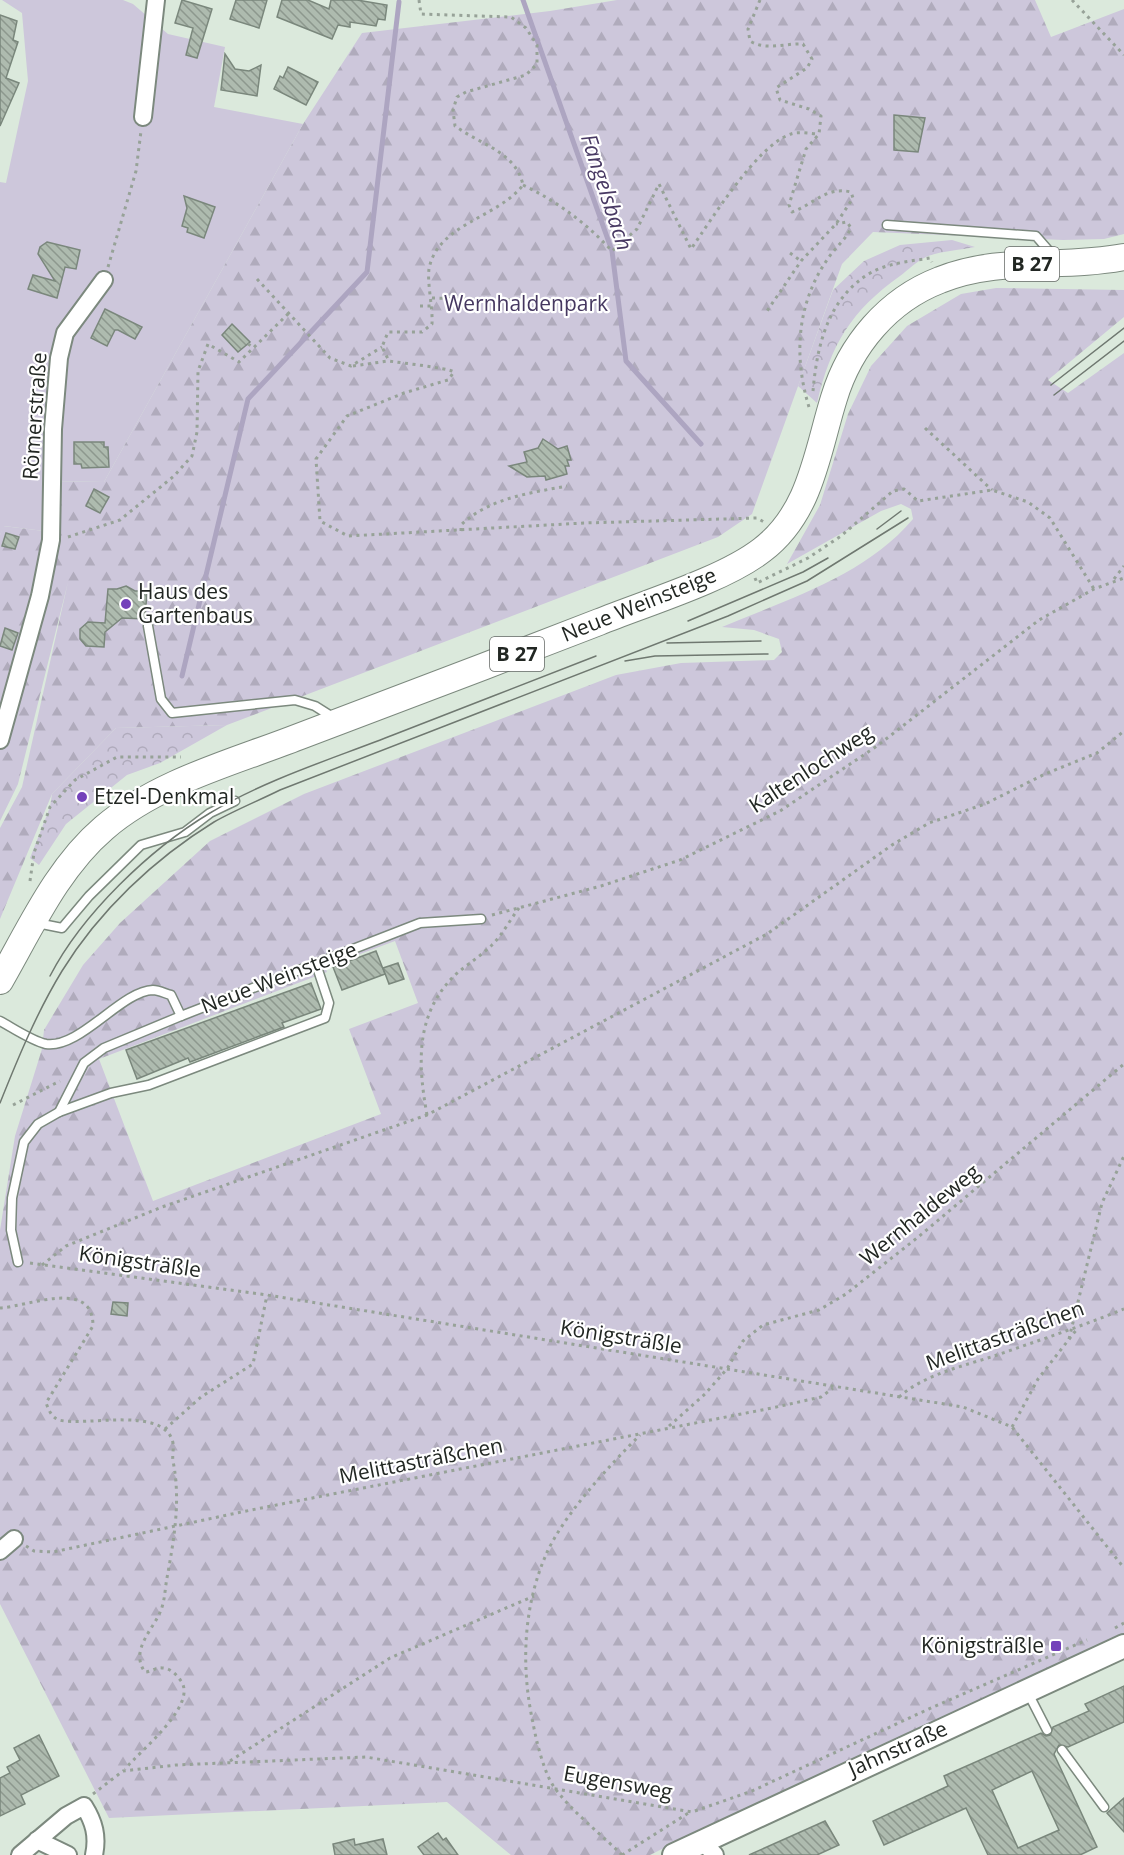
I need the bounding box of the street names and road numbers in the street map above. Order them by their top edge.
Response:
road number: B 27 [1005,247,1059,281]
street label: Römerstraße [16,351,52,481]
street label: Neue Weinsteige [557,560,720,648]
road number: B 27 [490,637,544,671]
street label: Kaltenlochweg [743,718,878,819]
street label: Neue Weinsteige [197,934,361,1020]
street label: Wernhaldeweg [854,1157,985,1271]
street label: Königsträßle [77,1239,203,1283]
street label: Melittasträßchen [922,1293,1088,1377]
street label: Königsträßle [558,1313,684,1359]
street label: Melittasträßchen [336,1430,505,1490]
street label: Jahnstraße [842,1714,952,1783]
street label: Eugensweg [562,1759,675,1805]

